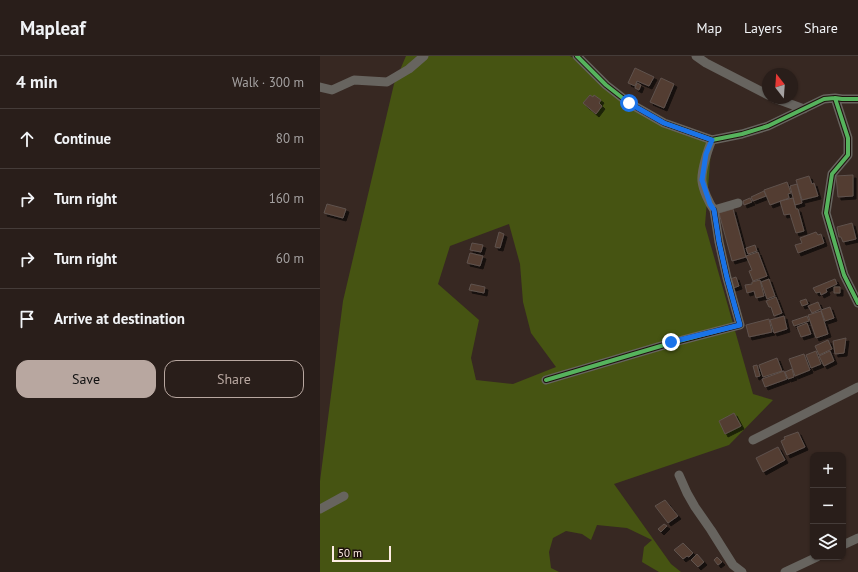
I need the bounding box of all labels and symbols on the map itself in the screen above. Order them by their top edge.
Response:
north arrow [762,68,798,104]
route start [620,94,638,112]
route end [662,333,680,351]
scale bar [332,544,391,563]

